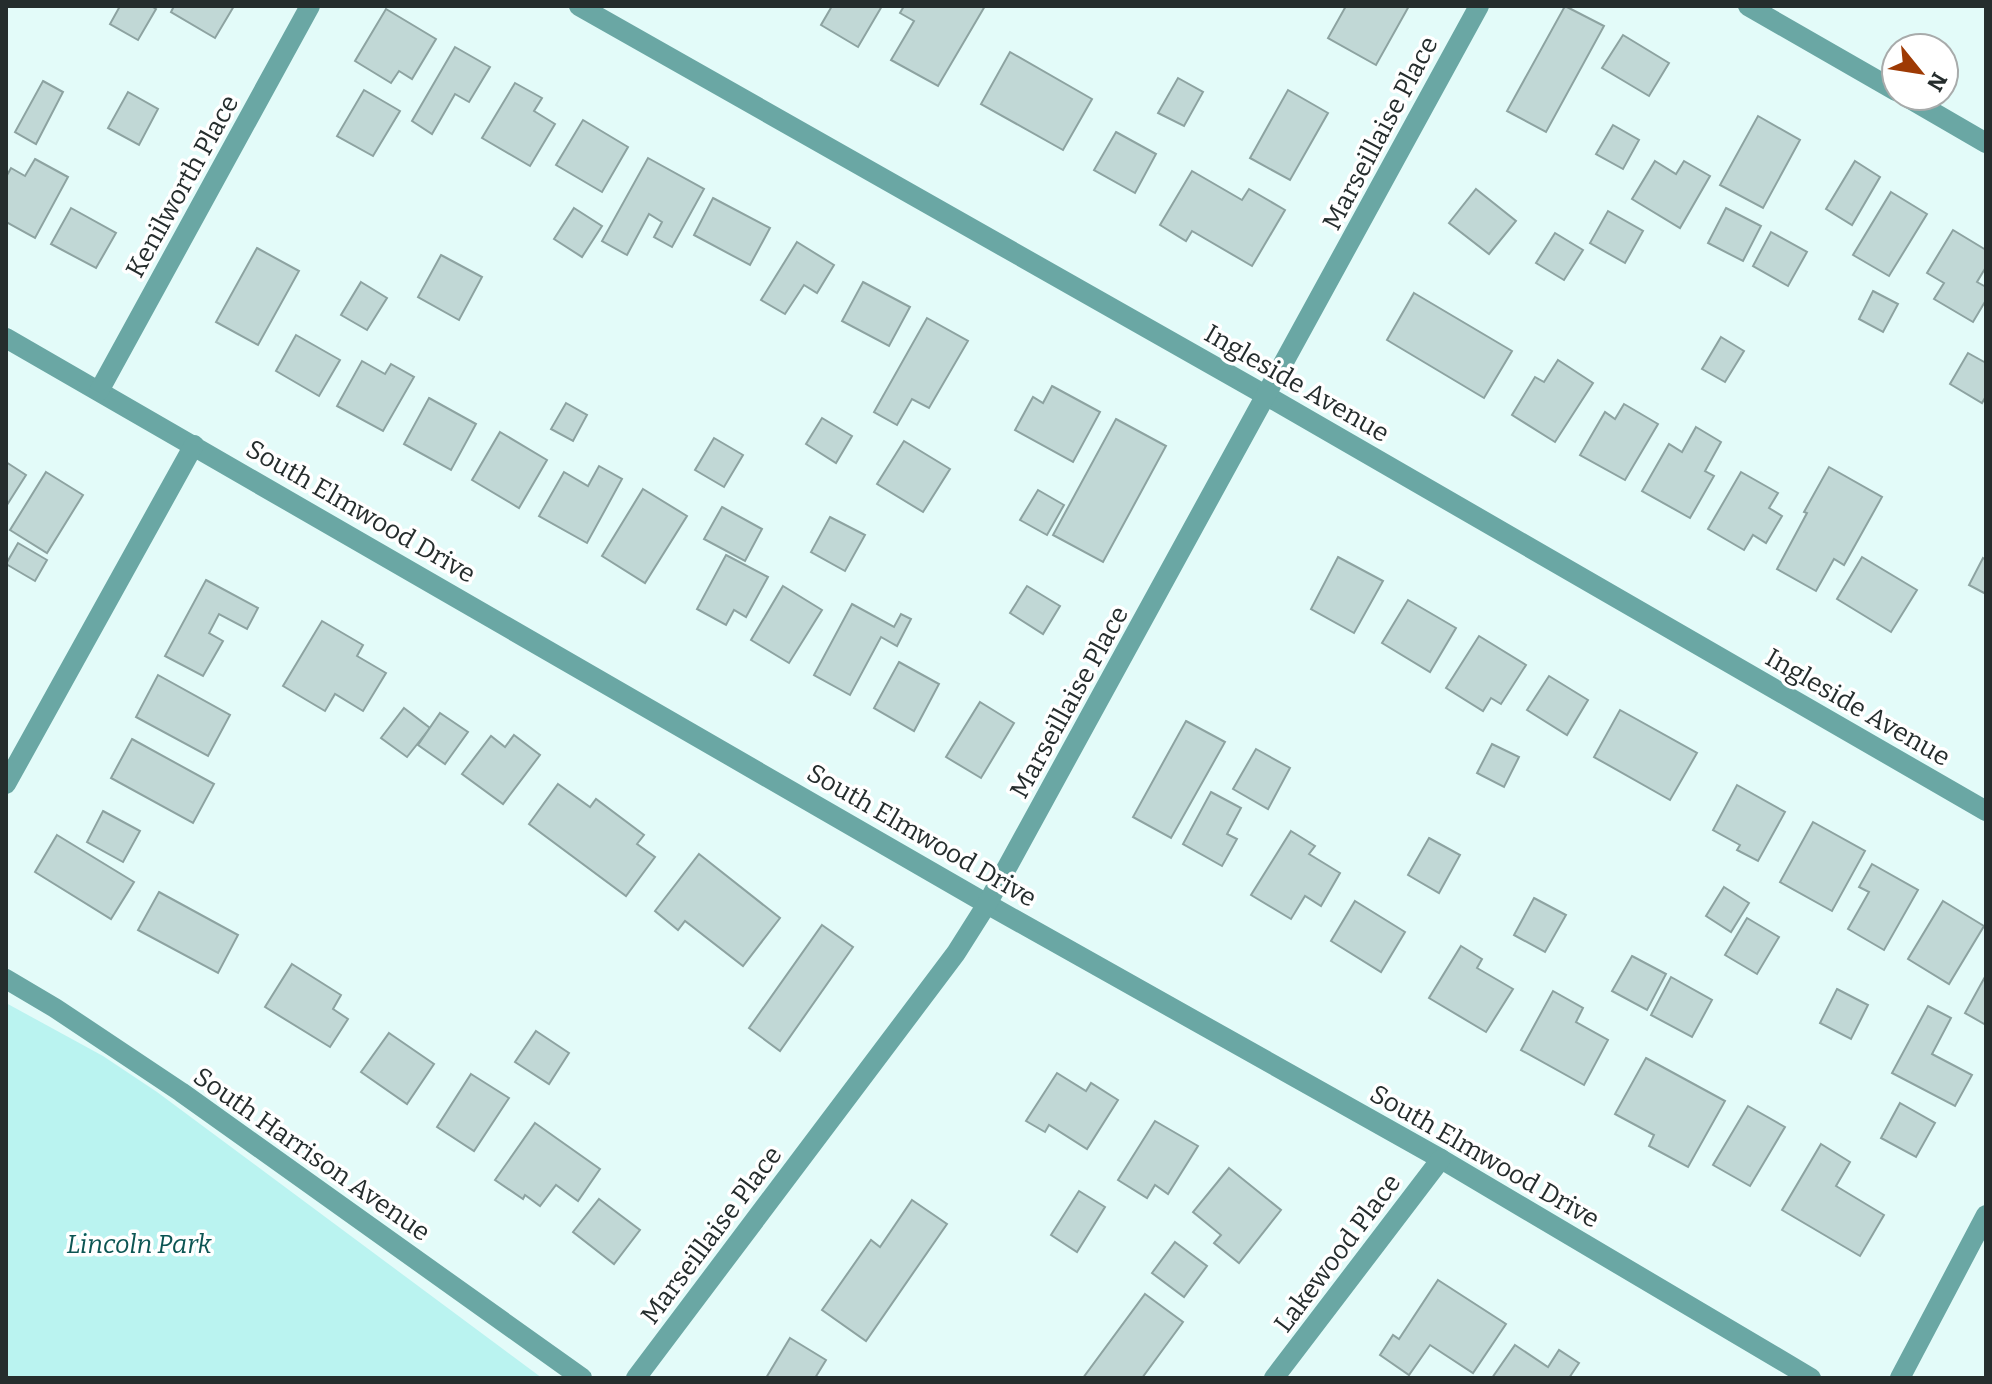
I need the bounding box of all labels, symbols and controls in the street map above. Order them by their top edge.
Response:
street label: Marseillaise Place [1316,31,1444,235]
north arrow [1880,32,1960,112]
text: N [1921,68,1953,96]
street label: Kenilworth Place [120,90,245,283]
street label: Ingleside Avenue [1199,318,1395,449]
street label: South Elmwood Drive [241,433,481,590]
street label: Marseillaise Place [1004,601,1135,804]
street label: Ingleside Avenue [1760,642,1956,773]
street label: South Elmwood Drive [802,757,1042,914]
street label: South Harrison Avenue [187,1061,436,1248]
street label: South Elmwood Drive [1365,1078,1605,1235]
street label: Marseillaise Place [634,1140,788,1330]
street label: Lakewood Place [1268,1168,1407,1339]
park label: Lincoln Park [66,1229,212,1260]

